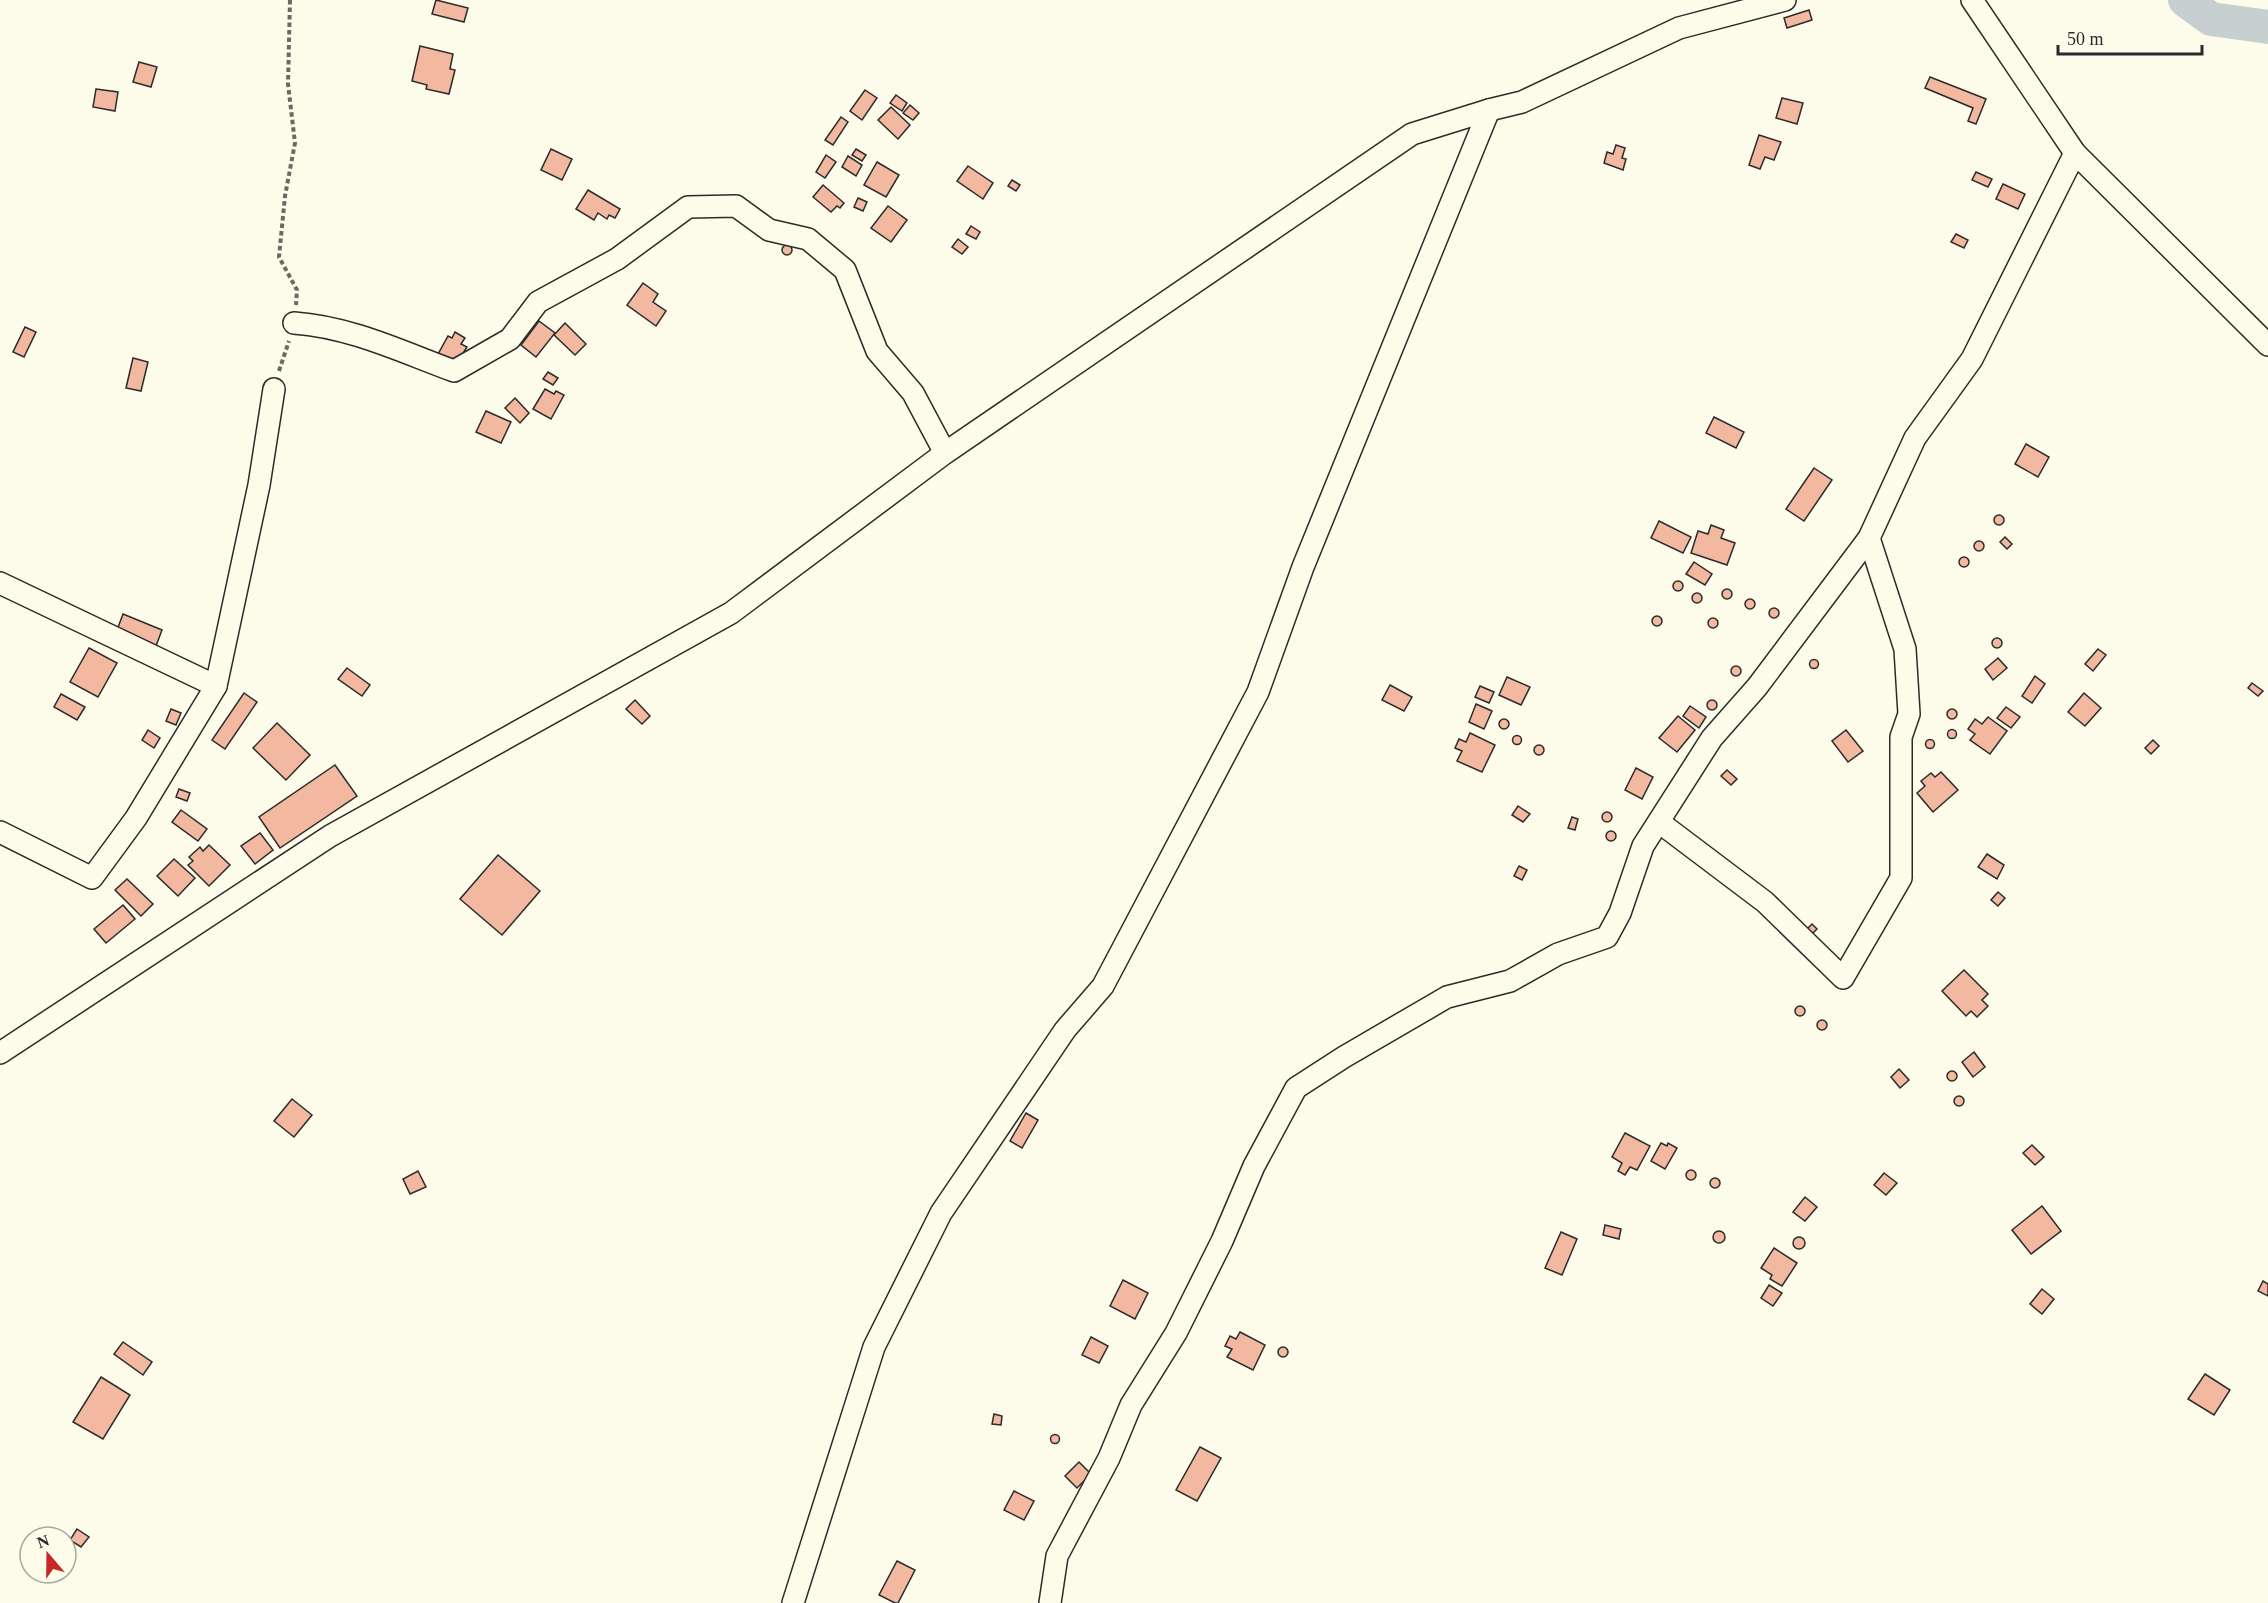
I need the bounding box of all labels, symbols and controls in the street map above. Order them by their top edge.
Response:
scale bar [2058,18,2202,56]
text: 50 m [2067,29,2104,49]
north arrow [18,1525,78,1585]
text: N [35,1531,52,1551]

